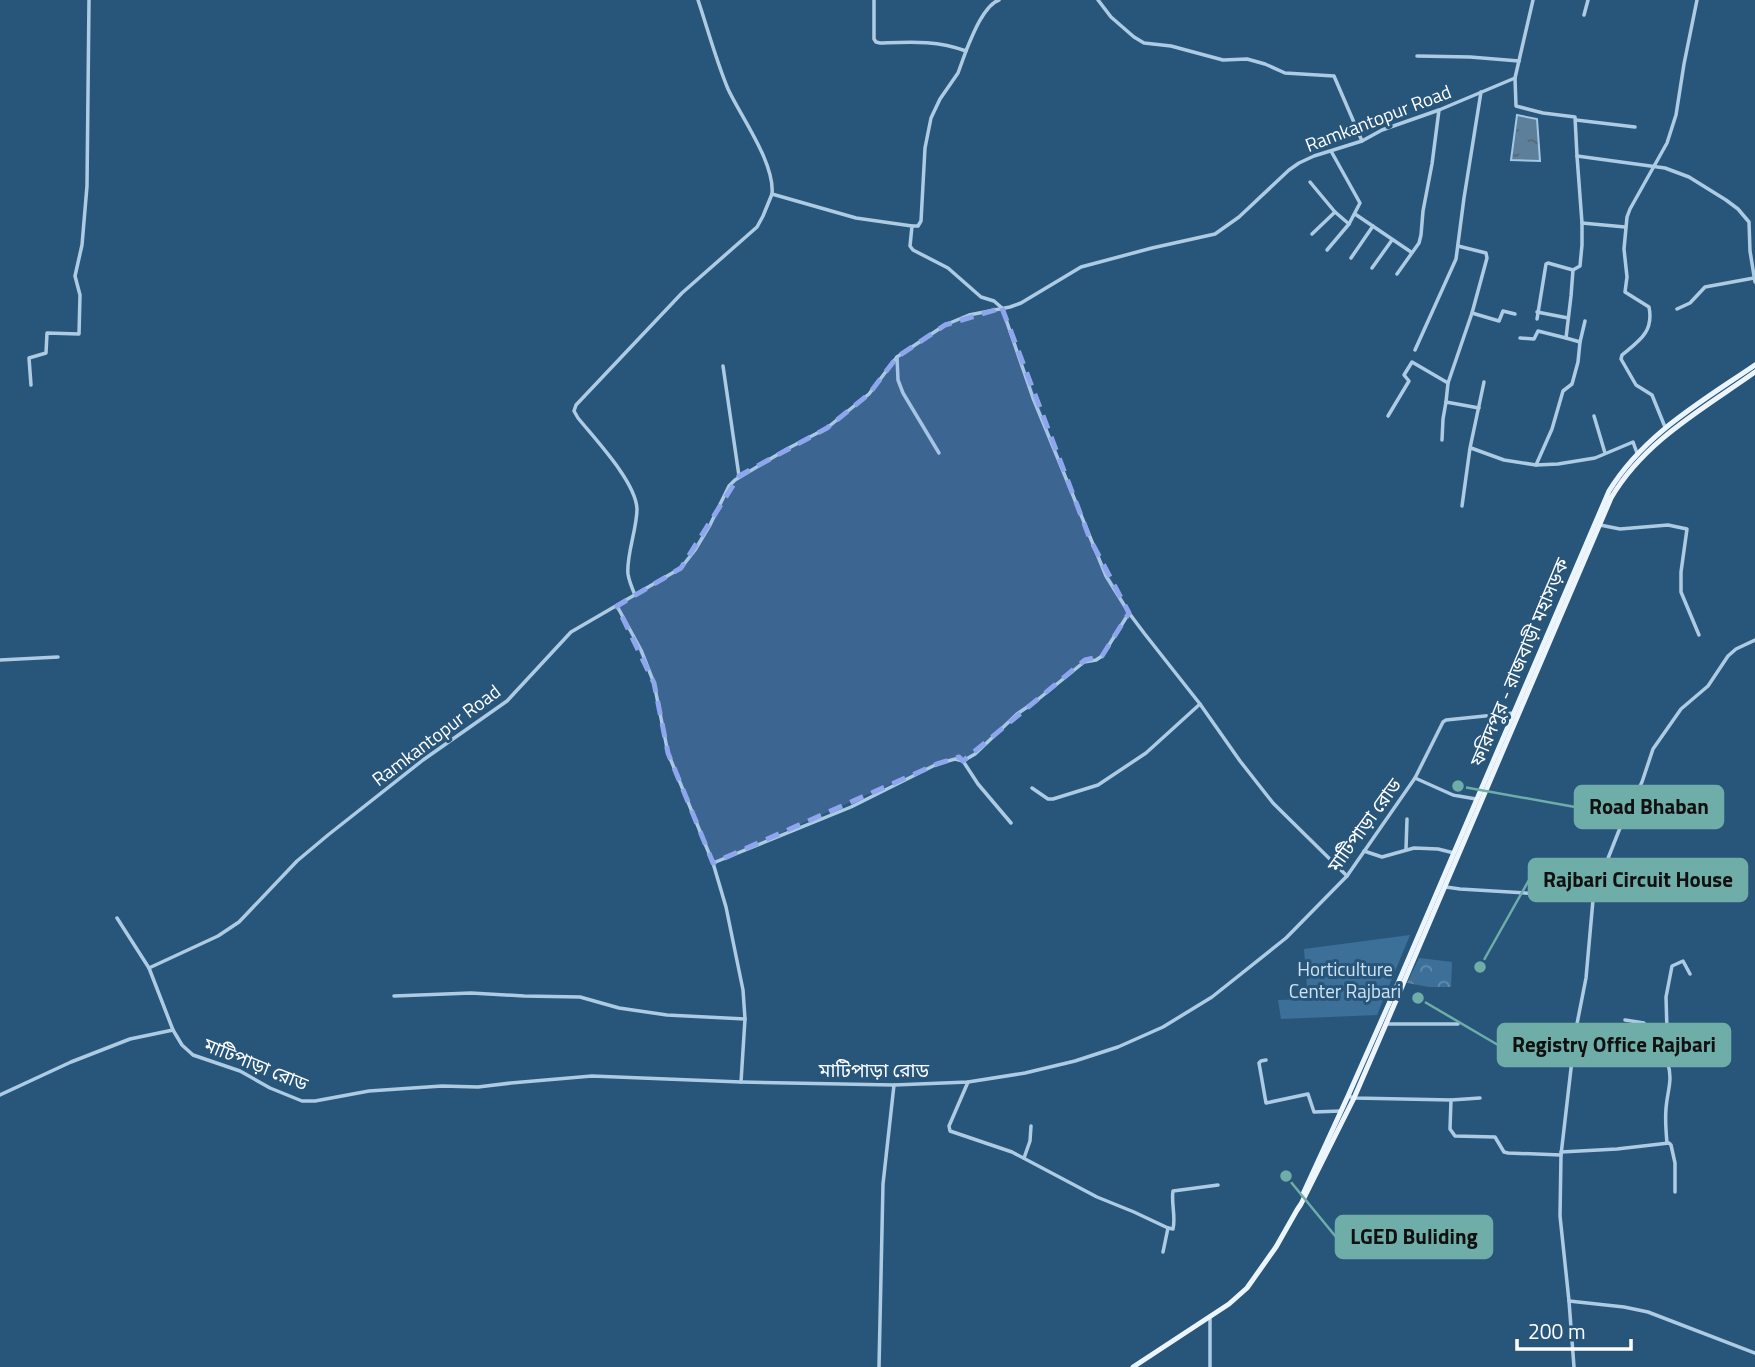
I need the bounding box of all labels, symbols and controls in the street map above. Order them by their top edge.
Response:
street label: Ramkantopur Road [1300,76,1455,159]
street label: ফরিদপুর - রাজবাড়ী মহাসড়ক [1461,553,1576,771]
street label: Ramkantopur Road [365,677,506,793]
street label: মাটিপাড়া রোড [1319,771,1408,879]
callout: Road Bhaban [1575,786,1723,828]
text: Road Bhaban [1589,790,1709,822]
callout: Rajbari Circuit House [1529,859,1747,901]
text: Rajbari Circuit House [1543,863,1733,895]
park label: Horticulture Center Rajbari [1289,954,1401,1005]
callout: Registry Office Rajbari [1498,1024,1730,1066]
text: Registry Office Rajbari [1512,1028,1716,1060]
street label: মাটিপাড়া রোড [199,1029,313,1098]
street label: মাটিপাড়া রোড [818,1055,930,1084]
callout: LGED Buliding [1336,1216,1492,1258]
text: LGED Buliding [1350,1220,1478,1252]
scale bar [1517,1308,1631,1352]
text: 200 m [1528,1315,1585,1347]

